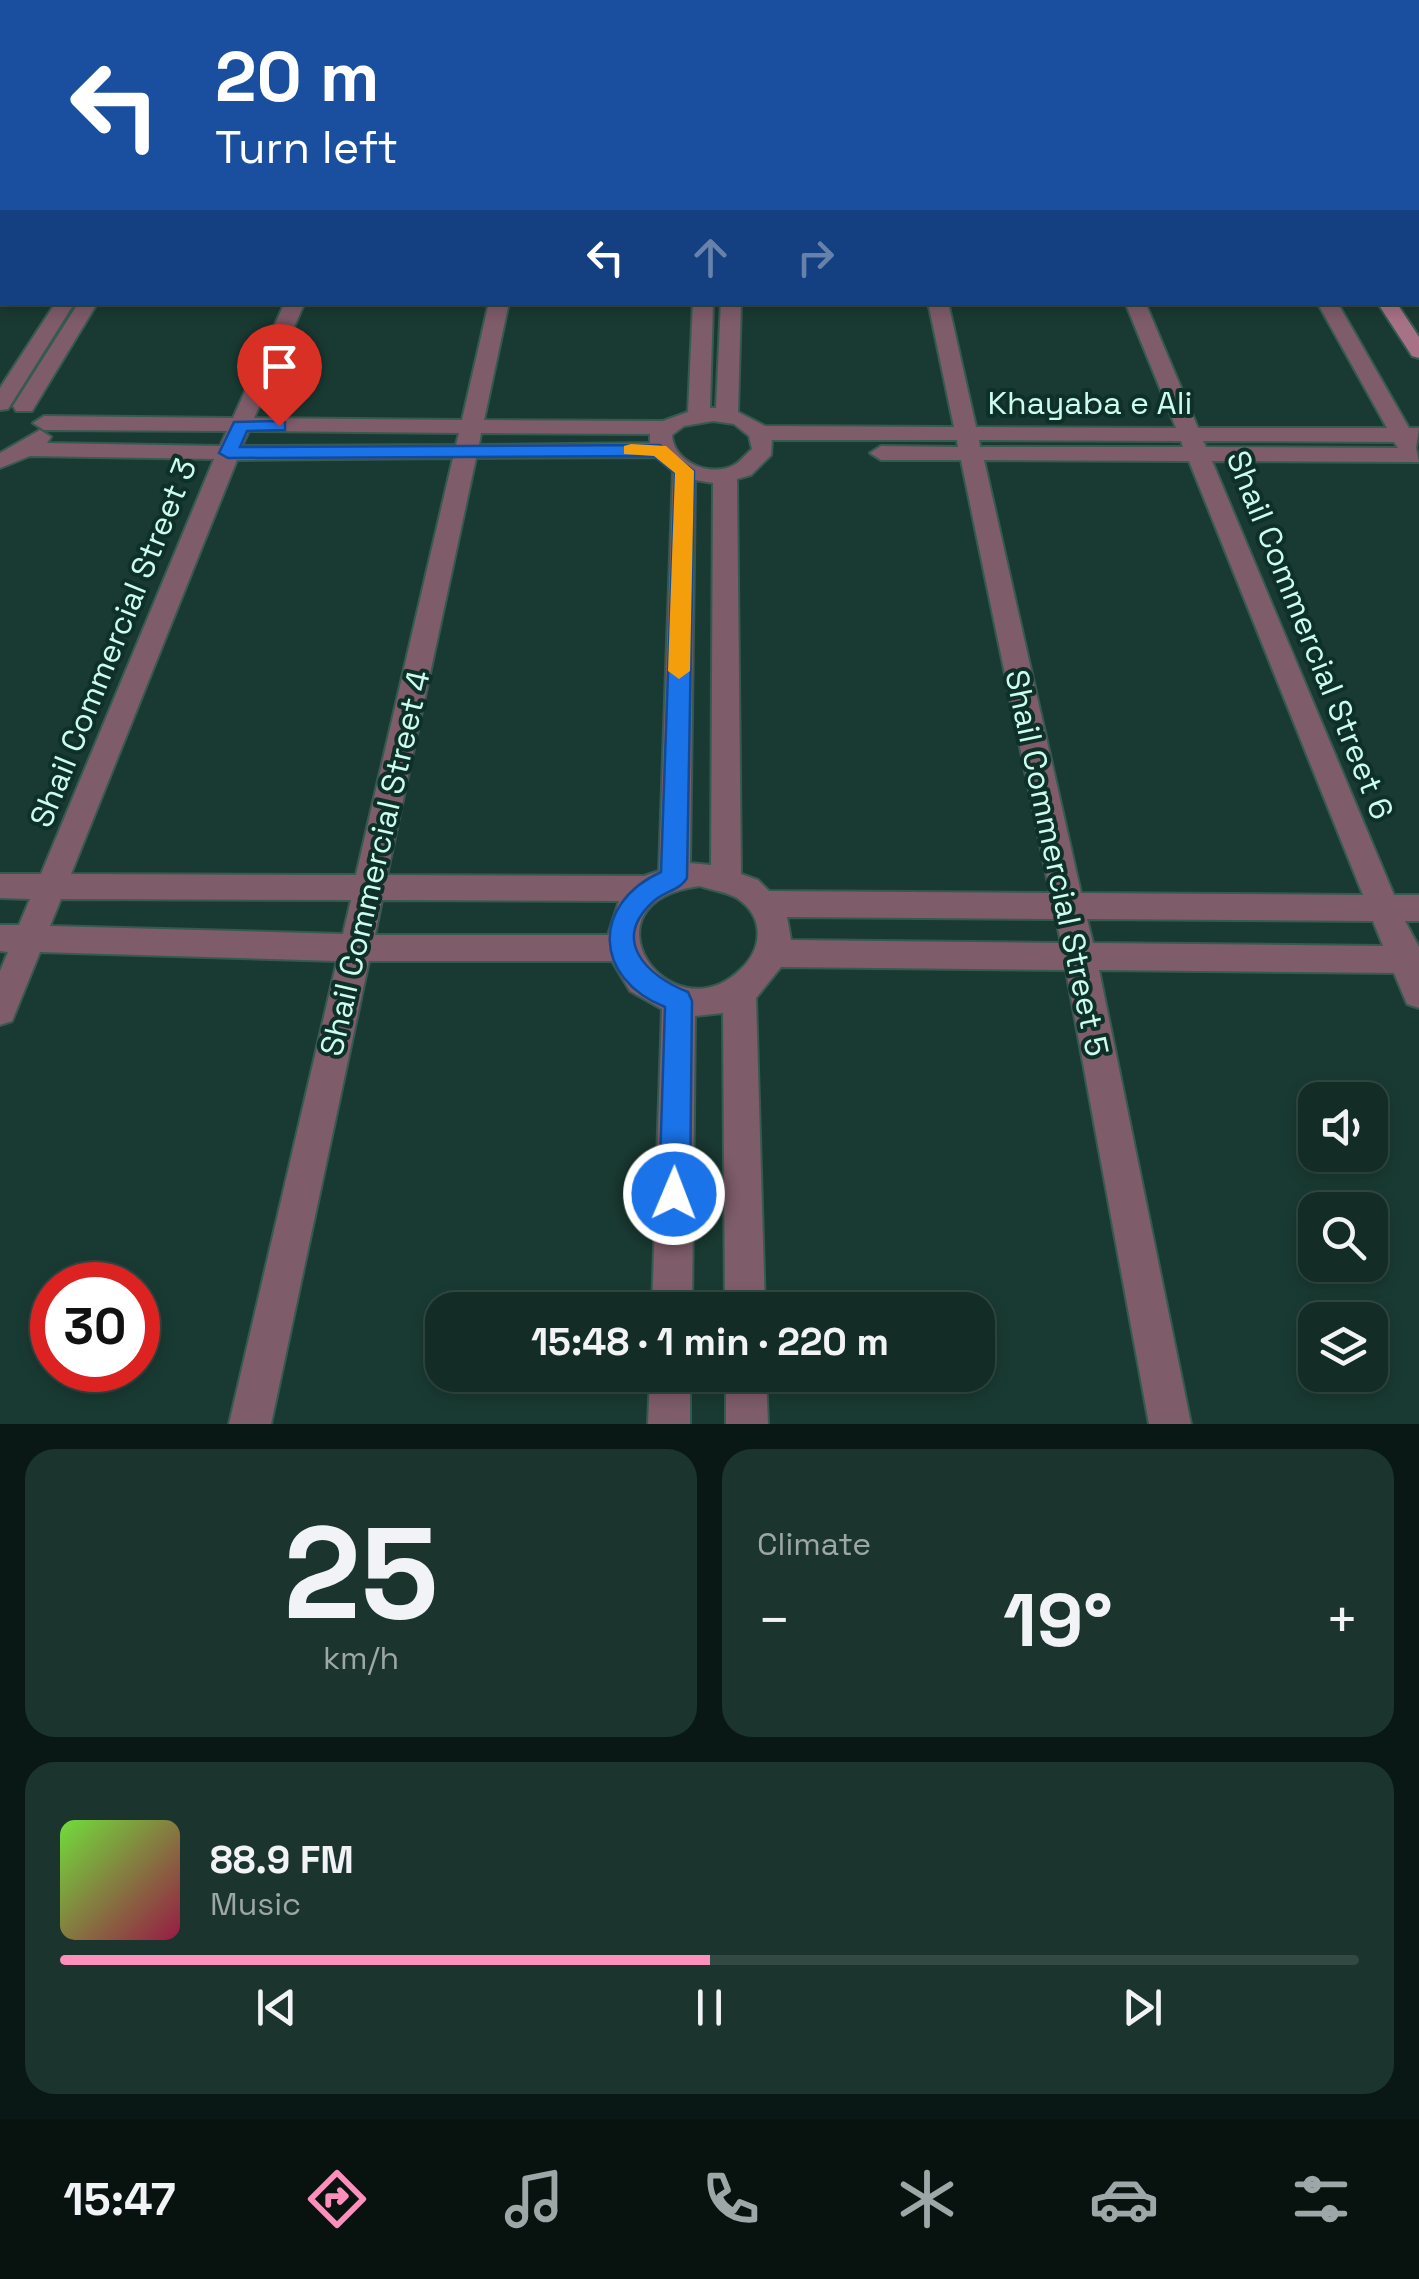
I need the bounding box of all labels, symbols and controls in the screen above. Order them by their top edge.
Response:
text: 20 m [215,32,380,121]
icon: left [50,40,180,170]
text: Turn left [215,119,398,176]
icon: left [578,230,633,285]
icon: ahead [683,230,738,285]
icon: right [788,230,843,285]
pin [237,324,322,427]
icon: arrive [252,339,307,394]
street label: Khayaba e Ali [988,383,1192,423]
street label: Shail Commercial Street 6 [1218,445,1402,825]
street label: Shail Commercial Street 3 [21,453,205,833]
street label: Shail Commercial Street 4 [311,666,439,1060]
street label: Shail Commercial Street 5 [996,666,1118,1060]
map controls [1298,1082,1388,1392]
button: sound [1298,1082,1388,1172]
position arrow [622,1142,726,1246]
button: search [1298,1192,1388,1282]
speed limit sign: 30 [30,1262,160,1392]
button: layers [1298,1302,1388,1392]
text: 15:48 · 1 min · 220 m [531,1318,889,1366]
text: 25 [283,1490,439,1656]
text: Climate [757,1524,871,1564]
text: 19° [1003,1572,1113,1668]
text: − [757,1585,791,1655]
text: + [1325,1585,1359,1655]
text: km/h [323,1638,399,1678]
text: 88.9 FM [210,1836,354,1884]
text: Music [210,1884,301,1924]
icon: previous [249,1980,304,2035]
icon: pause [682,1980,737,2035]
icon: next [1115,1980,1170,2035]
icon: directions [302,2164,372,2234]
icon: music [499,2164,569,2234]
icon: phone [696,2164,766,2234]
icon: climate [892,2164,962,2234]
icon: car [1089,2164,1159,2234]
icon: filters [1286,2164,1356,2234]
text: 15:47 [63,2171,176,2228]

